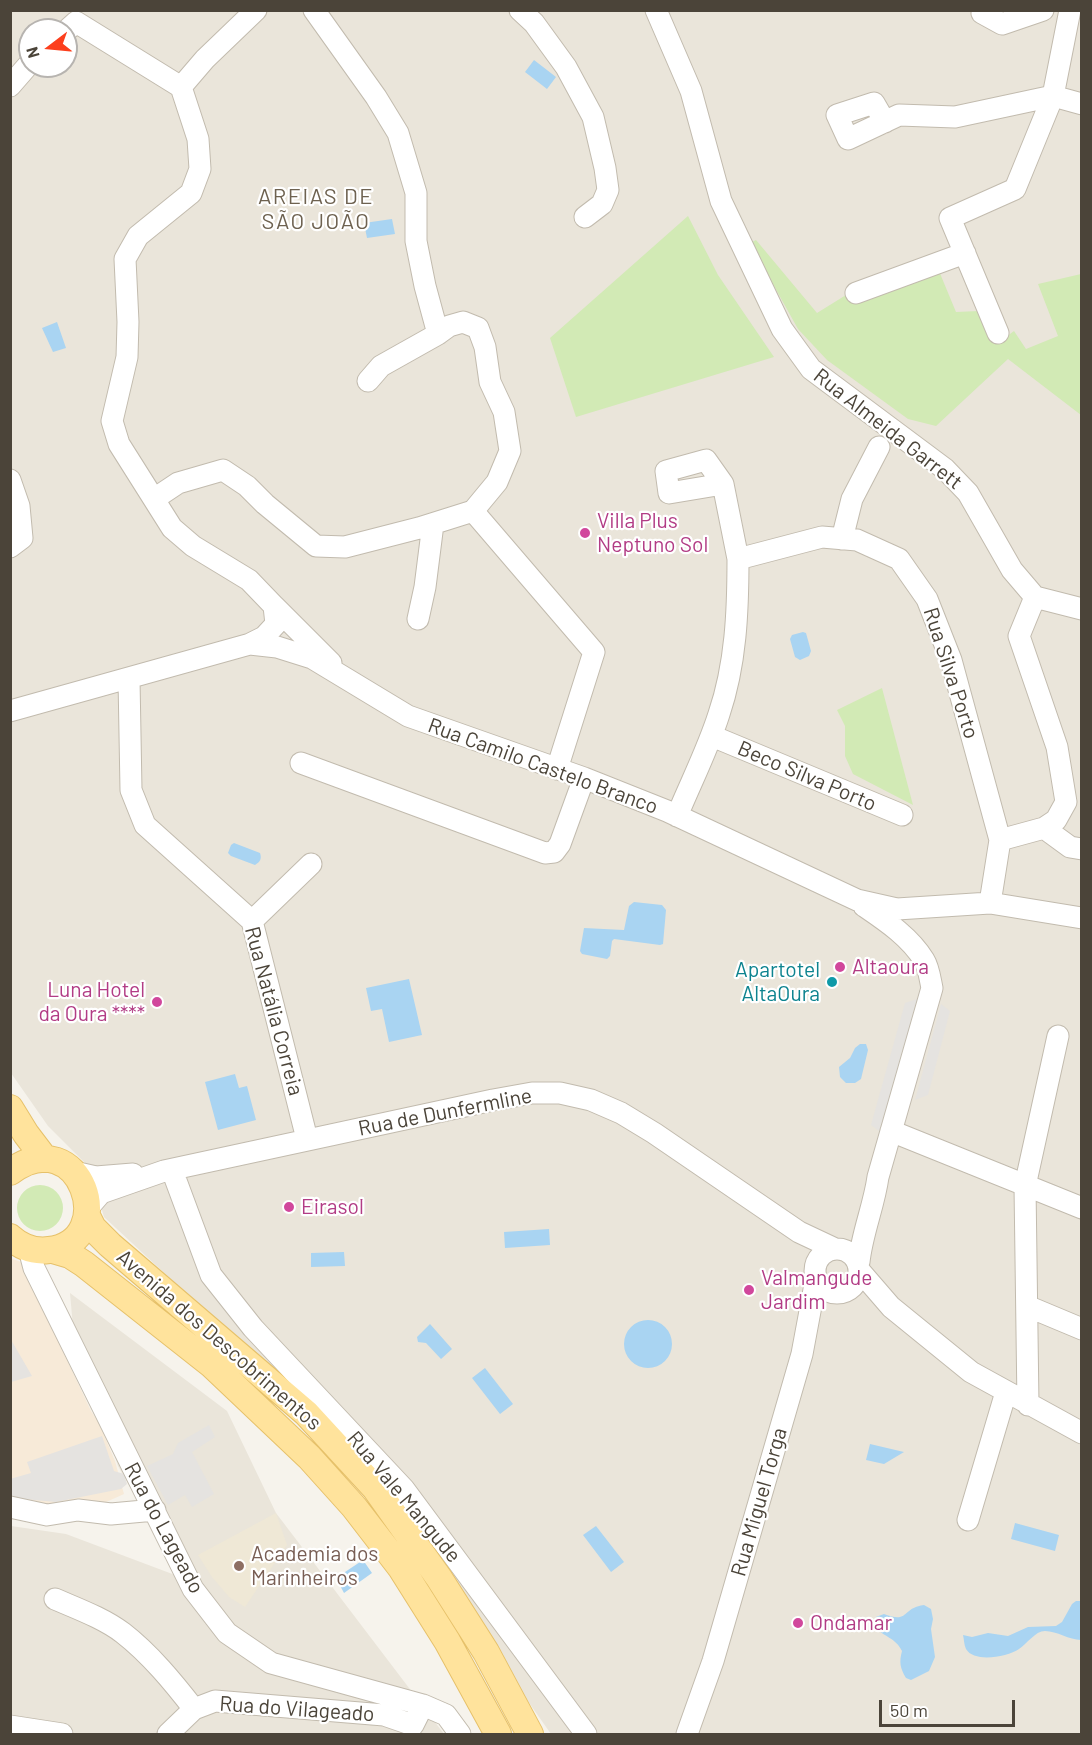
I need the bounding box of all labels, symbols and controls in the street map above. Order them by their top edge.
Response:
north arrow [18,18,78,78]
text: N [22,45,43,60]
district label: AREIAS DE SÃO JOÃO [258,184,374,236]
street label: Rua Almeida Garrett [809,363,967,495]
place label: Villa Plus Neptuno Sol [597,508,708,558]
marker: Villa Plus Neptuno Sol [578,526,592,540]
street label: Rua Silva Porto [918,604,984,742]
street label: Rua Camilo Castelo Branco [425,713,661,819]
street label: Beco Silva Porto [734,735,880,817]
street label: Rua Natália Correia [239,924,309,1098]
place label: Altaoura [852,954,929,980]
place label: Apartotel AltaOura [735,957,820,1007]
marker: Altaoura [833,960,847,974]
marker: Apartotel AltaOura [825,975,839,989]
place label: Luna Hotel da Oura **** [38,977,145,1027]
marker: Luna Hotel da Oura **** [150,995,164,1009]
street label: Rua de Dunfermline [356,1083,534,1141]
place label: Eirasol [301,1194,364,1220]
marker: Eirasol [282,1200,296,1214]
street label: Avenida dos Descobrimentos [112,1244,326,1436]
place label: Valmangude Jardim [761,1265,872,1315]
marker: Valmangude Jardim [742,1283,756,1297]
street label: Rua Miguel Torga [726,1425,792,1579]
street label: Rua Vale Mangude [342,1426,466,1568]
street label: Rua do Lageado [119,1458,209,1598]
place label: Academia dos Marinheiros [251,1541,378,1591]
marker: Academia dos Marinheiros [232,1559,246,1573]
place label: Ondamar [810,1610,892,1636]
marker: Ondamar [791,1616,805,1630]
scale bar [882,1688,1018,1726]
street label: Rua do Vilageado [219,1691,375,1727]
text: 50 m [890,1699,928,1721]

